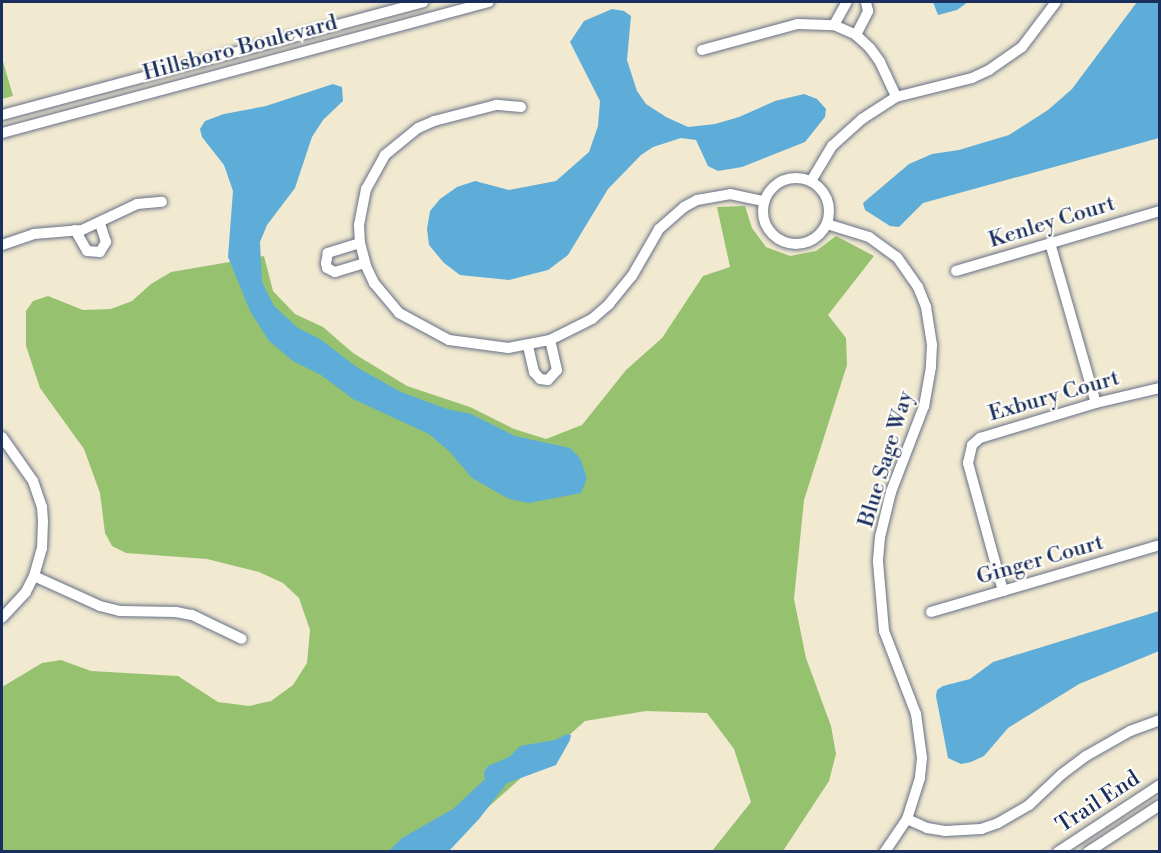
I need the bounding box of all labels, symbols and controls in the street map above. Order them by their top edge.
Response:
street label: Hillsboro Boulevard [140,9,340,87]
street label: Kenley Court [986,190,1118,254]
street label: Exbury Court [986,365,1122,427]
street label: Blue Sage Way [853,388,919,530]
street label: Ginger Court [973,529,1107,591]
street label: Trail End [1051,765,1145,839]

